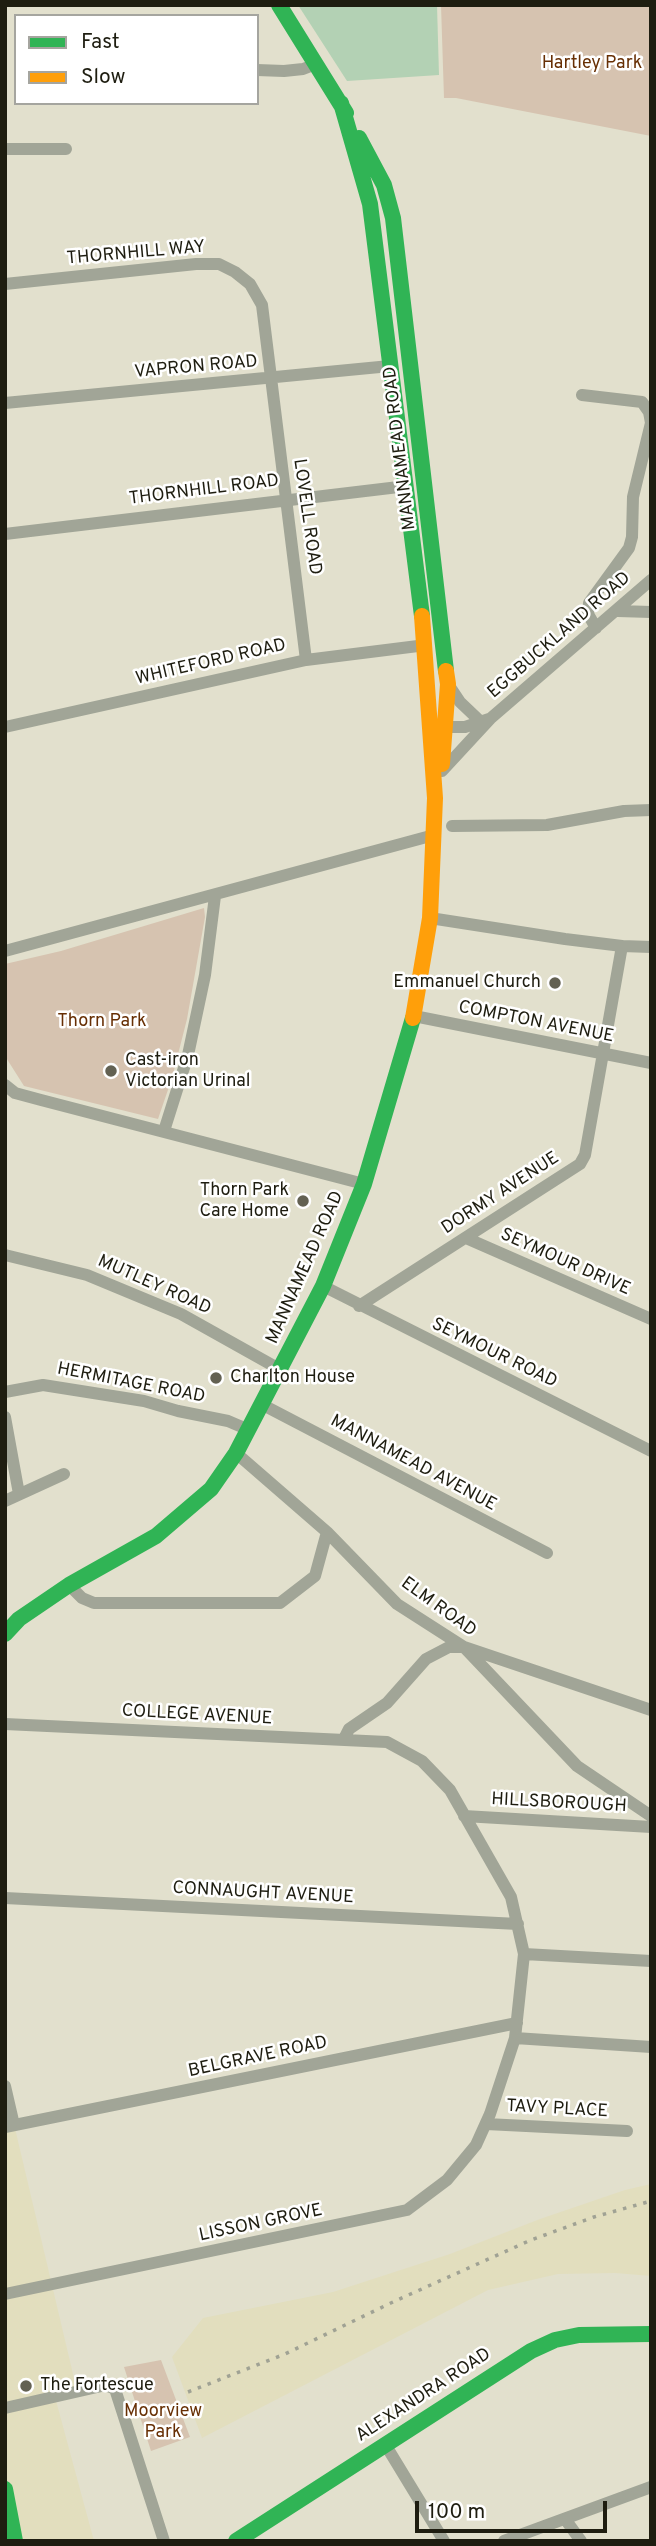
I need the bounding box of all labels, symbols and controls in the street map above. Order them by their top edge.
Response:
legend [14,14,259,105]
text: Fast [81,29,120,56]
park label: Hartley Park [542,53,642,75]
text: Slow [81,64,126,91]
street label: THORNHILL WAY [66,237,206,271]
street label: VAPRON ROAD [133,352,259,384]
street label: MANNAMEAD ROAD [380,365,422,531]
street label: LOVELL ROAD [287,457,325,577]
street label: THORNHILL ROAD [128,471,280,511]
street label: EGGBUCKLAND ROAD [484,568,636,704]
street label: WHITEFORD ROAD [134,635,288,691]
place label: Emmanuel Church [393,972,541,994]
marker: Emmanuel Church [547,975,563,991]
street label: COMPTON AVENUE [456,997,616,1049]
park label: Thorn Park [57,1011,147,1033]
place label: Cast-iron Victorian Urinal [125,1050,251,1092]
marker: Cast-iron Victorian Urinal [103,1063,119,1079]
street label: DORMY AVENUE [438,1148,564,1240]
place label: Thorn Park Care Home [199,1180,289,1222]
street label: MANNAMEAD ROAD [263,1188,349,1348]
marker: Thorn Park Care Home [295,1193,311,1209]
street label: SEYMOUR DRIVE [497,1225,633,1301]
street label: MUTLEY ROAD [94,1251,214,1321]
street label: SEYMOUR ROAD [428,1314,560,1394]
street label: HERMITAGE ROAD [55,1359,207,1409]
place label: Charlton House [230,1367,355,1389]
marker: Charlton House [208,1370,224,1386]
street label: MANNAMEAD AVENUE [326,1411,500,1517]
street label: ELM ROAD [396,1573,480,1643]
street label: COLLEGE AVENUE [121,1701,273,1731]
street label: HILLSBOROUGH [491,1790,627,1818]
street label: CONNAUGHT AVENUE [172,1878,354,1910]
street label: BELGRAVE ROAD [187,2033,329,2083]
street label: TAVY PLACE [506,2097,608,2123]
street label: LISSON GROVE [197,2200,325,2248]
street label: ALEXANDRA ROAD [352,2344,496,2448]
place label: The Fortescue [40,2375,154,2397]
marker: The Fortescue [18,2378,34,2394]
park label: Moorview Park [124,2401,202,2444]
scale bar [418,2486,610,2530]
text: 100 m [428,2499,485,2526]

